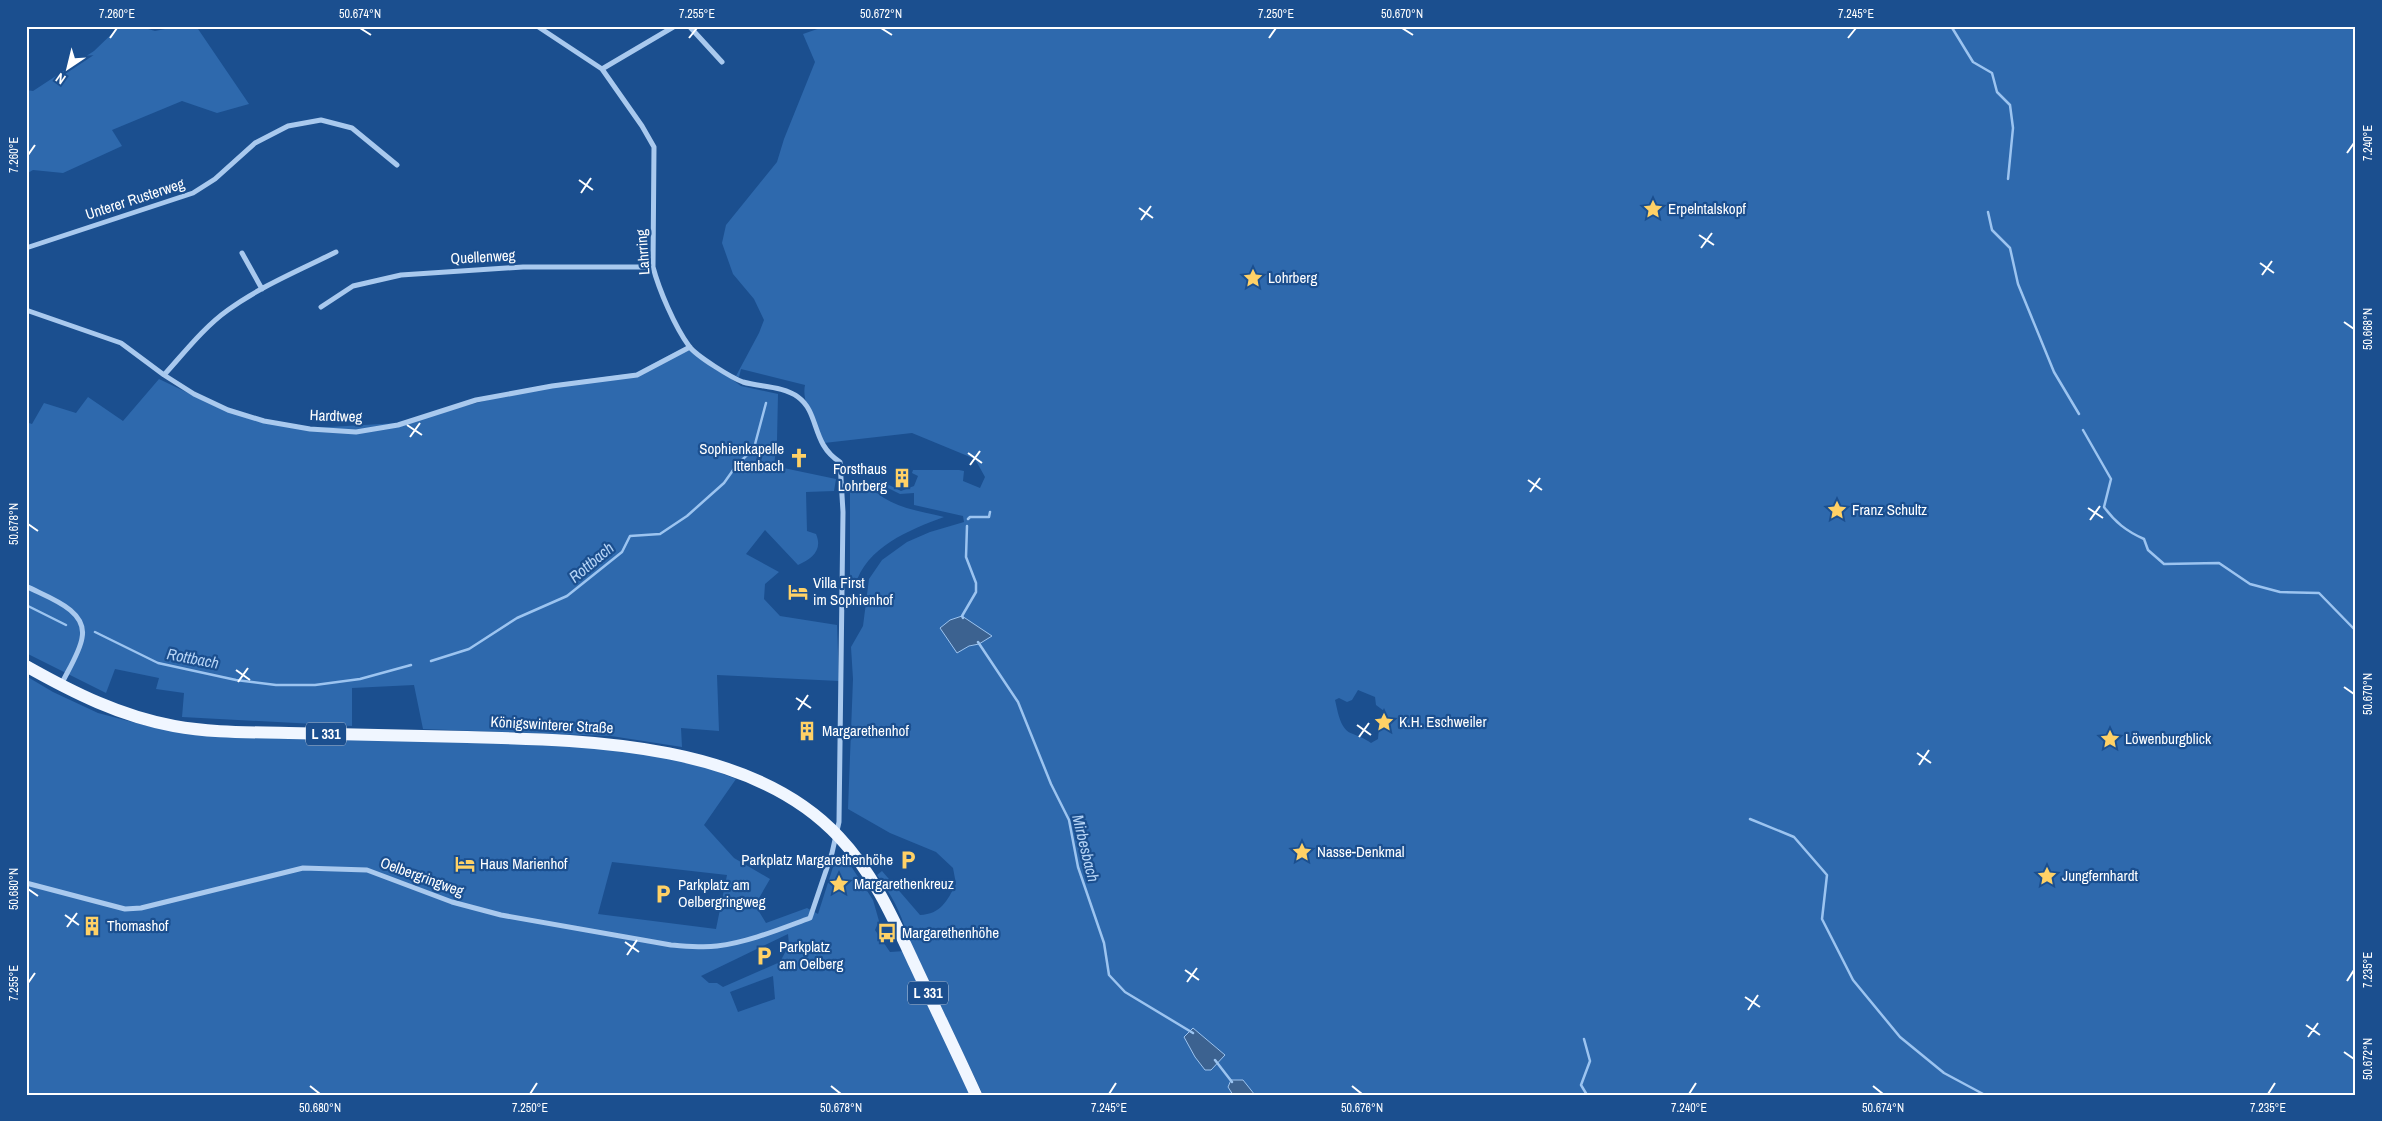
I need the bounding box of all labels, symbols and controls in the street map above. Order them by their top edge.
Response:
text: 7.260°E [99,6,135,22]
text: 50.674°N [339,6,381,22]
text: 7.255°E [679,6,715,22]
text: 50.672°N [860,6,902,22]
text: 7.250°E [1258,6,1294,22]
text: 50.670°N [1381,6,1423,22]
text: 7.245°E [1838,6,1874,22]
north arrow [42,42,92,92]
text: N [52,69,69,88]
text: 7.240°E [2360,125,2376,161]
text: 7.260°E [6,137,22,173]
street label: Unterer Rusterweg [83,173,187,224]
place icon: Erpelntalskopf [1642,198,1664,220]
place label: Erpelntalskopf [1668,198,1747,219]
street label: Lahrring [630,228,655,276]
street label: Quellenweg [450,244,516,269]
place icon: Lohrberg [1242,267,1264,289]
place label: Lohrberg [1268,267,1317,288]
text: 50.668°N [2360,308,2376,350]
street label: Hardtweg [309,404,363,427]
place label: Sophienkapelle Ittenbach [699,438,784,476]
church icon: Sophienkapelle Ittenbach [788,447,810,469]
place label: Forsthaus Lohrberg [833,458,887,496]
building icon: Forsthaus Lohrberg [891,467,913,489]
place icon: Franz Schultz [1826,499,1848,521]
place label: Franz Schultz [1852,499,1927,520]
text: 50.678°N [6,503,22,545]
water label: Rottbach [564,537,618,587]
place label: Villa First im Sophienhof [813,572,894,610]
hotel icon: Villa First im Sophienhof [787,581,809,603]
water label: Rottbach [165,642,221,674]
text: 50.670°N [2360,673,2376,715]
street label: Königswinterer Straße [490,711,614,738]
place icon: K.H. Eschweiler [1373,711,1395,733]
place label: K.H. Eschweiler [1399,711,1487,732]
building icon: Margarethenhof [796,720,818,742]
place label: Margarethenhof [822,720,909,741]
road number: L 331 [306,722,346,746]
place icon: Löwenburgblick [2099,728,2121,750]
place label: Löwenburgblick [2125,728,2212,749]
water label: Mirbesbach [1067,812,1105,884]
place icon: Nasse-Denkmal [1291,841,1313,863]
place label: Nasse-Denkmal [1317,841,1404,862]
place label: Parkplatz Margarethenhöhe [741,849,893,870]
parking icon: Parkplatz Margarethenhöhe [897,849,919,871]
street label: Oelbergringweg [377,852,467,901]
hotel icon: Haus Marienhof [454,853,476,875]
place label: Haus Marienhof [480,853,568,874]
place icon: Jungfernhardt [2036,865,2058,887]
place label: Jungfernhardt [2062,865,2138,886]
text: 50.680°N [6,868,22,910]
place icon: Margarethenkreuz [828,873,850,895]
place label: Margarethenkreuz [854,873,954,894]
place label: Parkplatz am Oelbergringweg [678,874,766,912]
parking icon: Parkplatz am Oelbergringweg [652,883,674,905]
building icon: Thomashof [81,915,103,937]
place label: Thomashof [107,915,169,936]
bus stop icon: Margarethenhöhe [876,922,898,944]
place label: Margarethenhöhe [902,922,999,943]
place label: Parkplatz am Oelberg [779,936,843,974]
parking icon: Parkplatz am Oelberg [753,945,775,967]
text: 7.235°E [2360,952,2376,988]
text: 7.255°E [6,965,22,1001]
road number: L 331 [908,981,948,1004]
text: 50.672°N [2360,1038,2376,1080]
text: 50.680°N [299,1100,341,1116]
text: 7.250°E [512,1100,548,1116]
text: 50.678°N [820,1100,862,1116]
text: 7.245°E [1091,1100,1127,1116]
text: 50.676°N [1341,1100,1383,1116]
text: 7.240°E [1671,1100,1707,1116]
text: 50.674°N [1862,1100,1904,1116]
text: 7.235°E [2250,1100,2286,1116]

